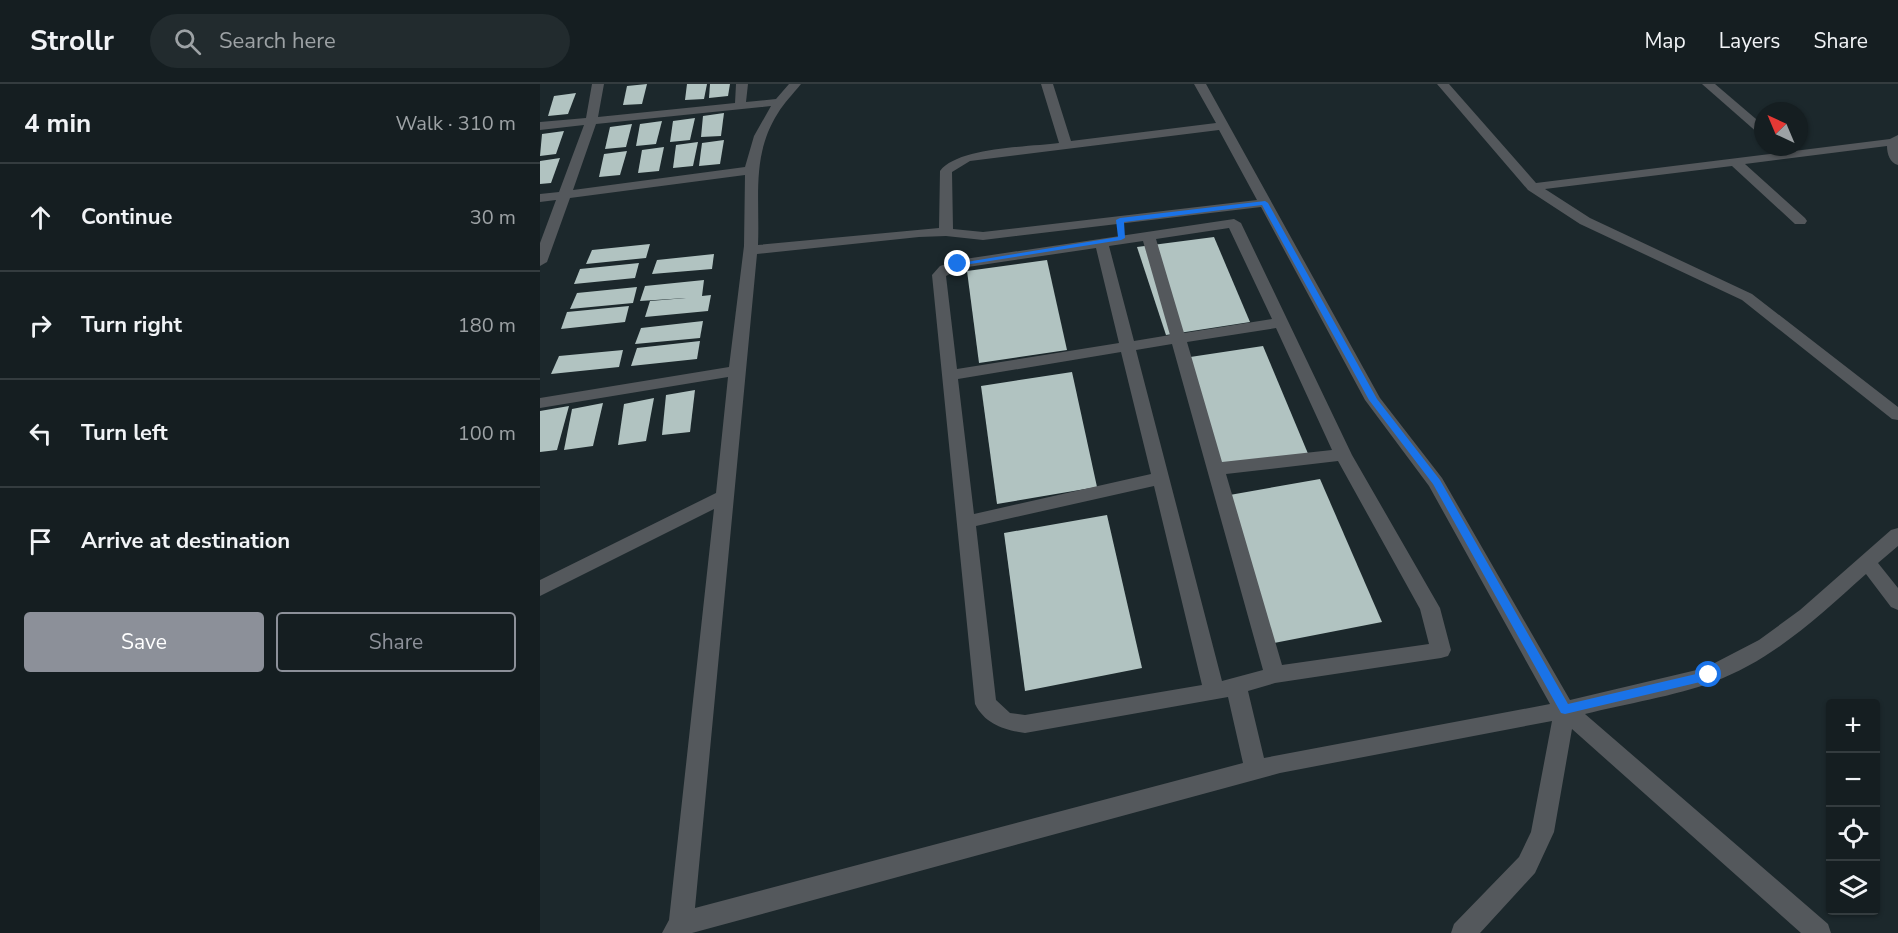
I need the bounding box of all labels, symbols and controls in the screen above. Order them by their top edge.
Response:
search box [150,14,570,68]
text: Strollr [30,22,114,60]
icon: search [171,25,204,58]
text: Search here [219,26,336,56]
text: Map [1644,27,1686,55]
text: Layers [1719,27,1780,55]
text: Share [1813,27,1868,55]
north arrow [1754,102,1808,156]
text: 4 min [24,106,91,141]
text: Walk · 310 m [396,110,516,137]
icon: ahead [24,201,57,234]
text: Continue [81,202,172,232]
text: 30 m [470,204,516,231]
route end [944,250,970,276]
icon: right [24,309,57,342]
text: Turn right [81,310,182,340]
text: 180 m [458,312,516,339]
icon: left [24,417,57,450]
text: Turn left [81,418,168,448]
text: 100 m [458,420,516,447]
icon: arrive [24,525,57,558]
text: Arrive at destination [81,526,290,556]
button: Save [24,612,264,672]
button: Share [276,612,516,672]
route start [1695,661,1721,687]
map controls [1826,699,1880,915]
button: + [1826,699,1880,753]
button: − [1826,753,1880,807]
button: locate [1826,807,1880,861]
button: layers [1826,861,1880,915]

